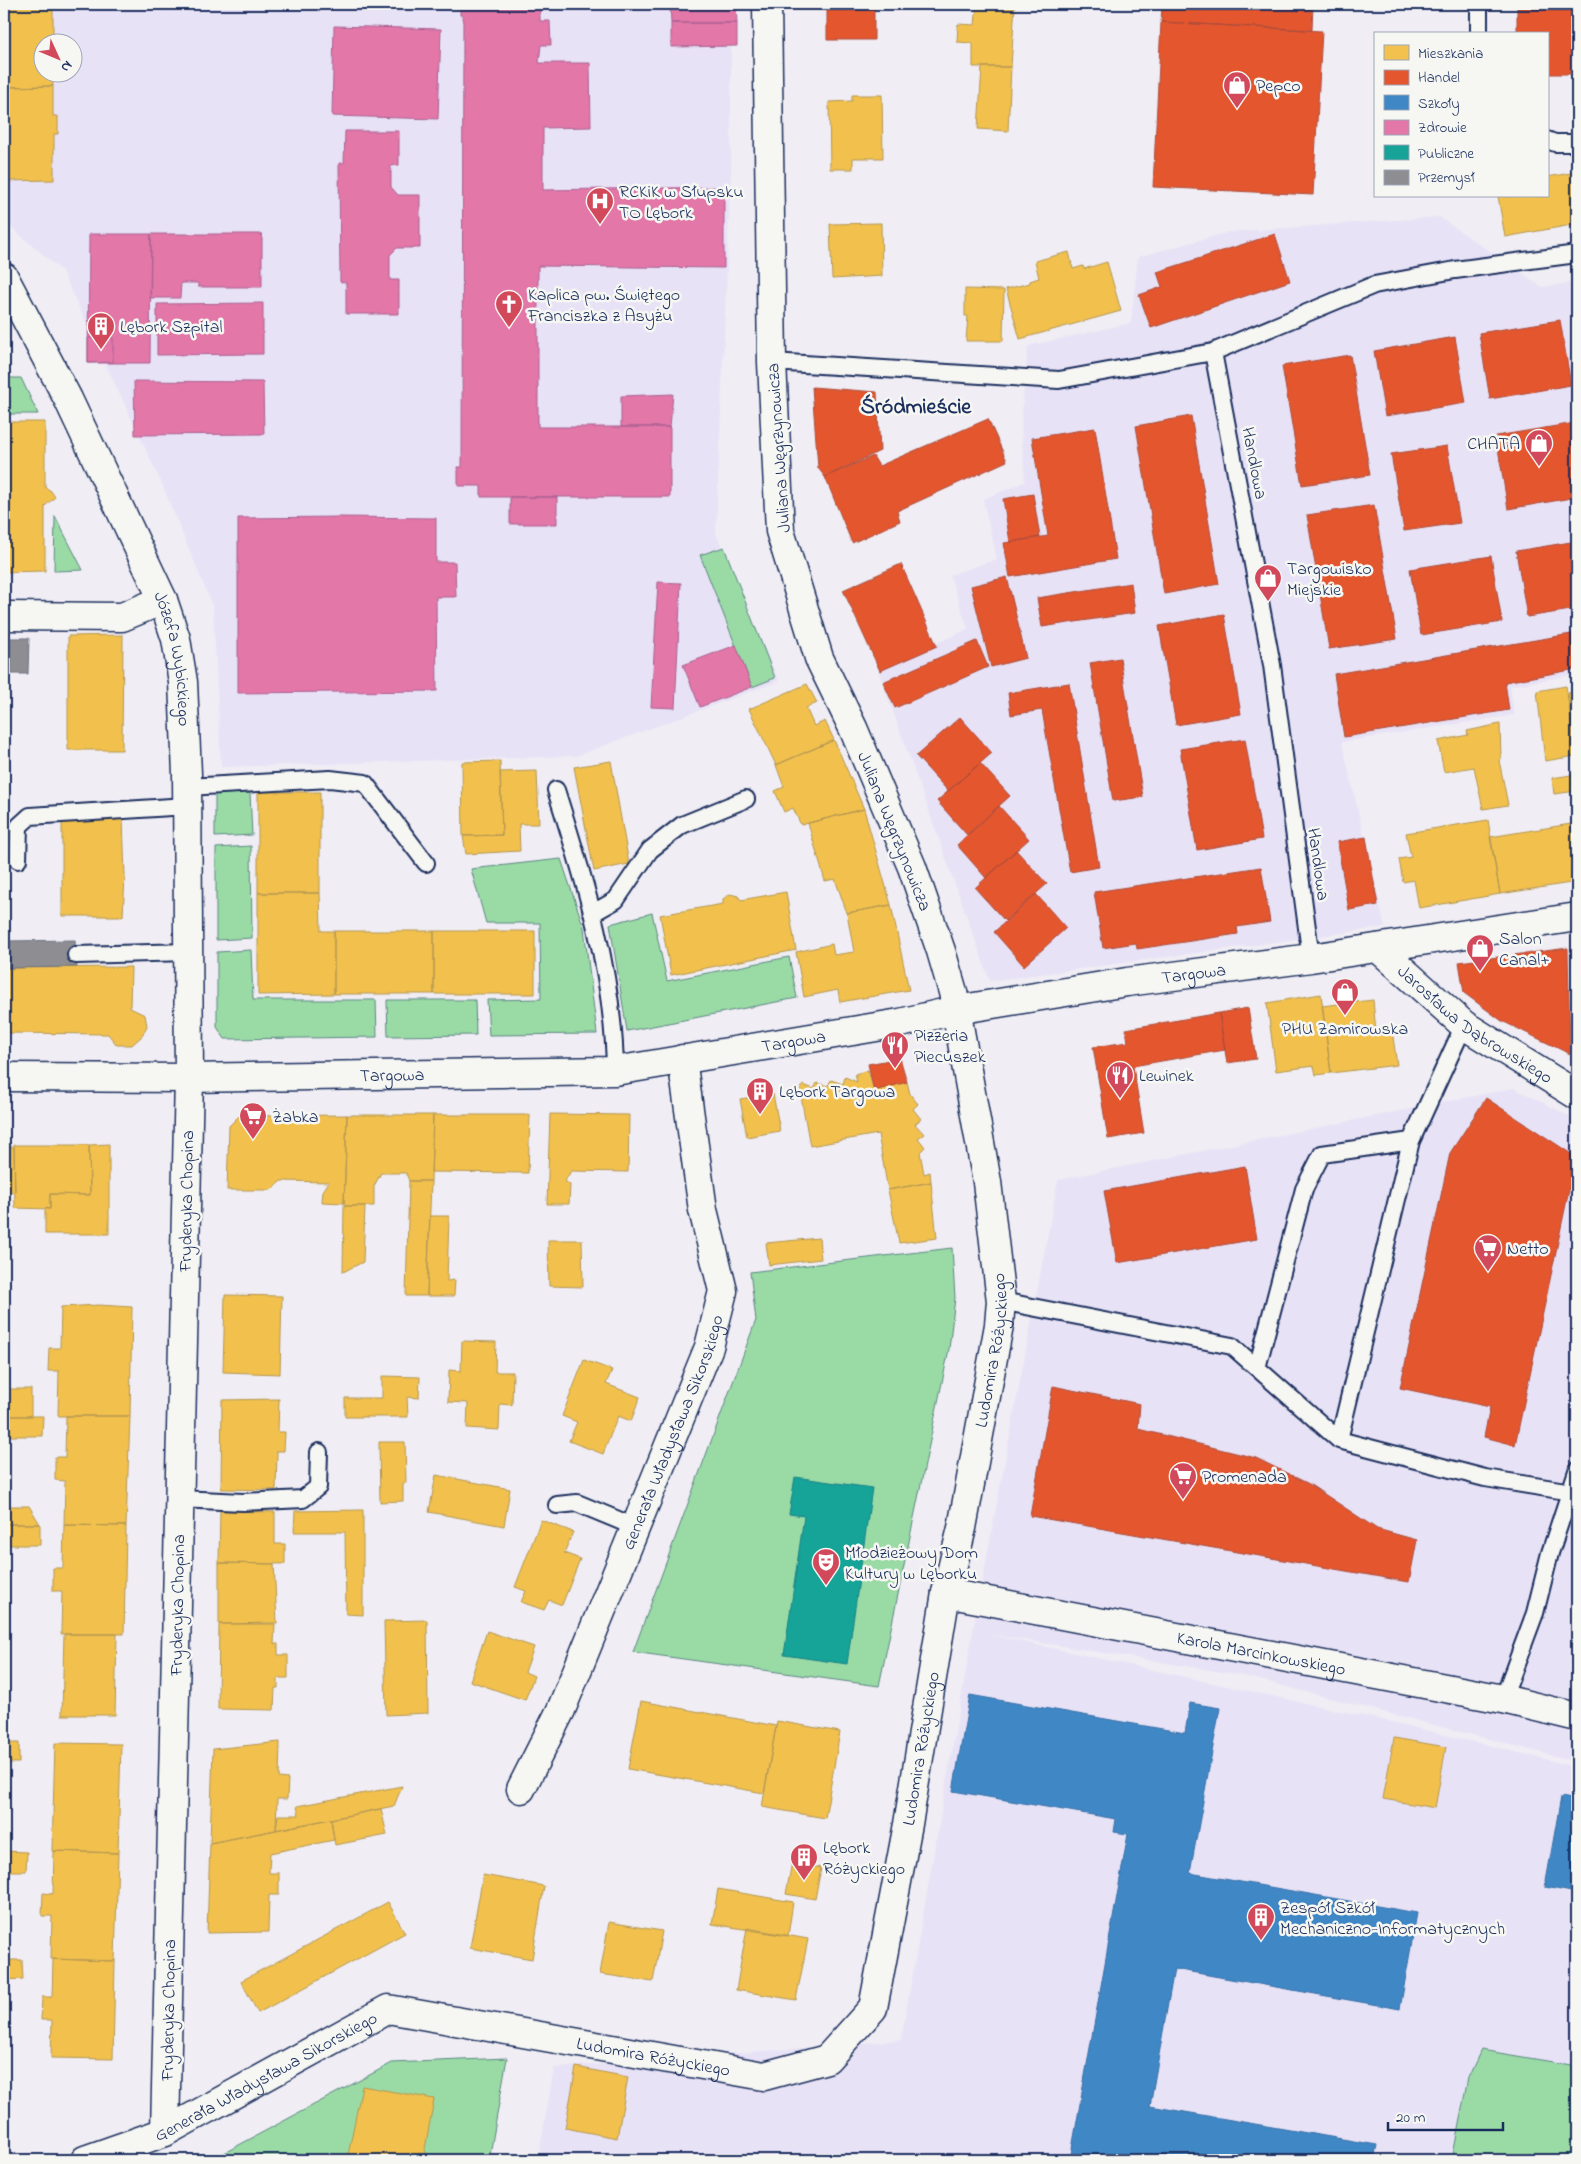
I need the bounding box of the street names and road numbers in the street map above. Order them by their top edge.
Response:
street label: Juliana Węgrzynowicza [761,362,800,534]
street label: Handlowa [1233,425,1273,502]
street label: Józefa Wybickiego [146,587,196,727]
street label: Juliana Węgrzynowicza [848,748,937,916]
street label: Handlowa [1299,826,1335,902]
street label: Targowa [1160,958,1228,992]
street label: Jarosława Dąbrowskiego [1390,960,1557,1092]
street label: Targowa [760,1025,828,1061]
street label: Targowa [359,1063,425,1091]
street label: Fryderyka Chopina [174,1130,202,1273]
street label: Ludomira Różyckiego [970,1272,1016,1430]
street label: Generała Władysława Sikorskiego [617,1313,731,1554]
street label: Fryderyka Chopina [165,1534,193,1677]
street label: Karola Marcinkowskiego [1174,1626,1348,1684]
street label: Ludomira Różyckiego [897,1670,948,1828]
street label: Fryderyka Chopina [156,1939,184,2082]
street label: Generała Władysława Sikorskiego [152,2006,383,2149]
street label: Ludomira Różyckiego [574,2032,732,2085]

